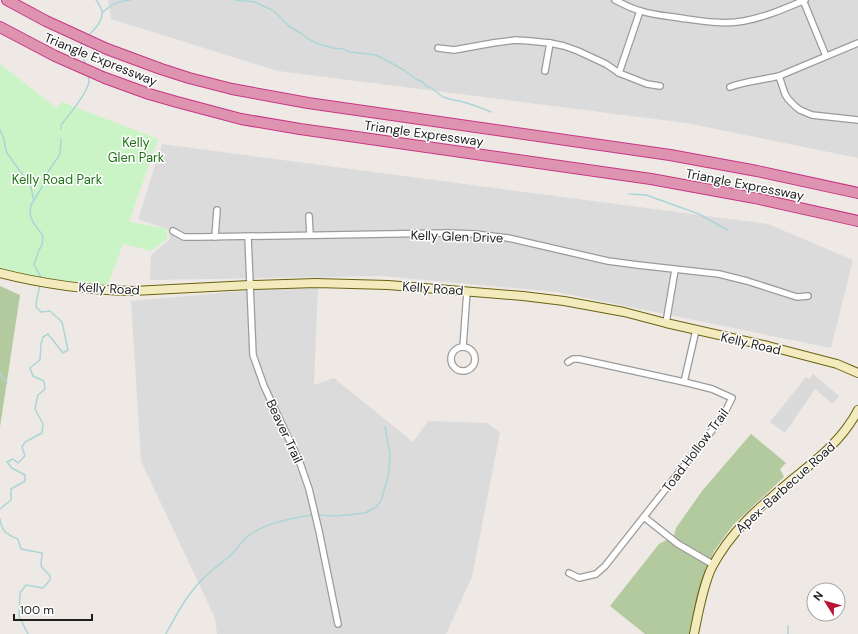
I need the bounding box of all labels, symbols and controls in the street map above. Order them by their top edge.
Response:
street label: Triangle Expressway [42,29,160,90]
street label: Triangle Expressway [363,117,485,150]
park label: Kelly Glen Park [108,134,165,166]
street label: Triangle Expressway [684,165,806,204]
park label: Kelly Road Park [12,171,103,188]
street label: Kelly Glen Drive [410,226,504,247]
street label: Kelly Road [78,278,140,299]
street label: Kelly Road [402,278,464,299]
street label: Kelly Road [719,328,783,359]
street label: Beaver Trail [262,396,307,466]
street label: Toad Hollow Trail [658,405,732,495]
street label: Apex-Barbecue Road [732,438,839,537]
north arrow [806,582,846,622]
text: N [810,589,826,603]
scale bar [14,596,92,622]
text: 100 m [20,602,54,618]

